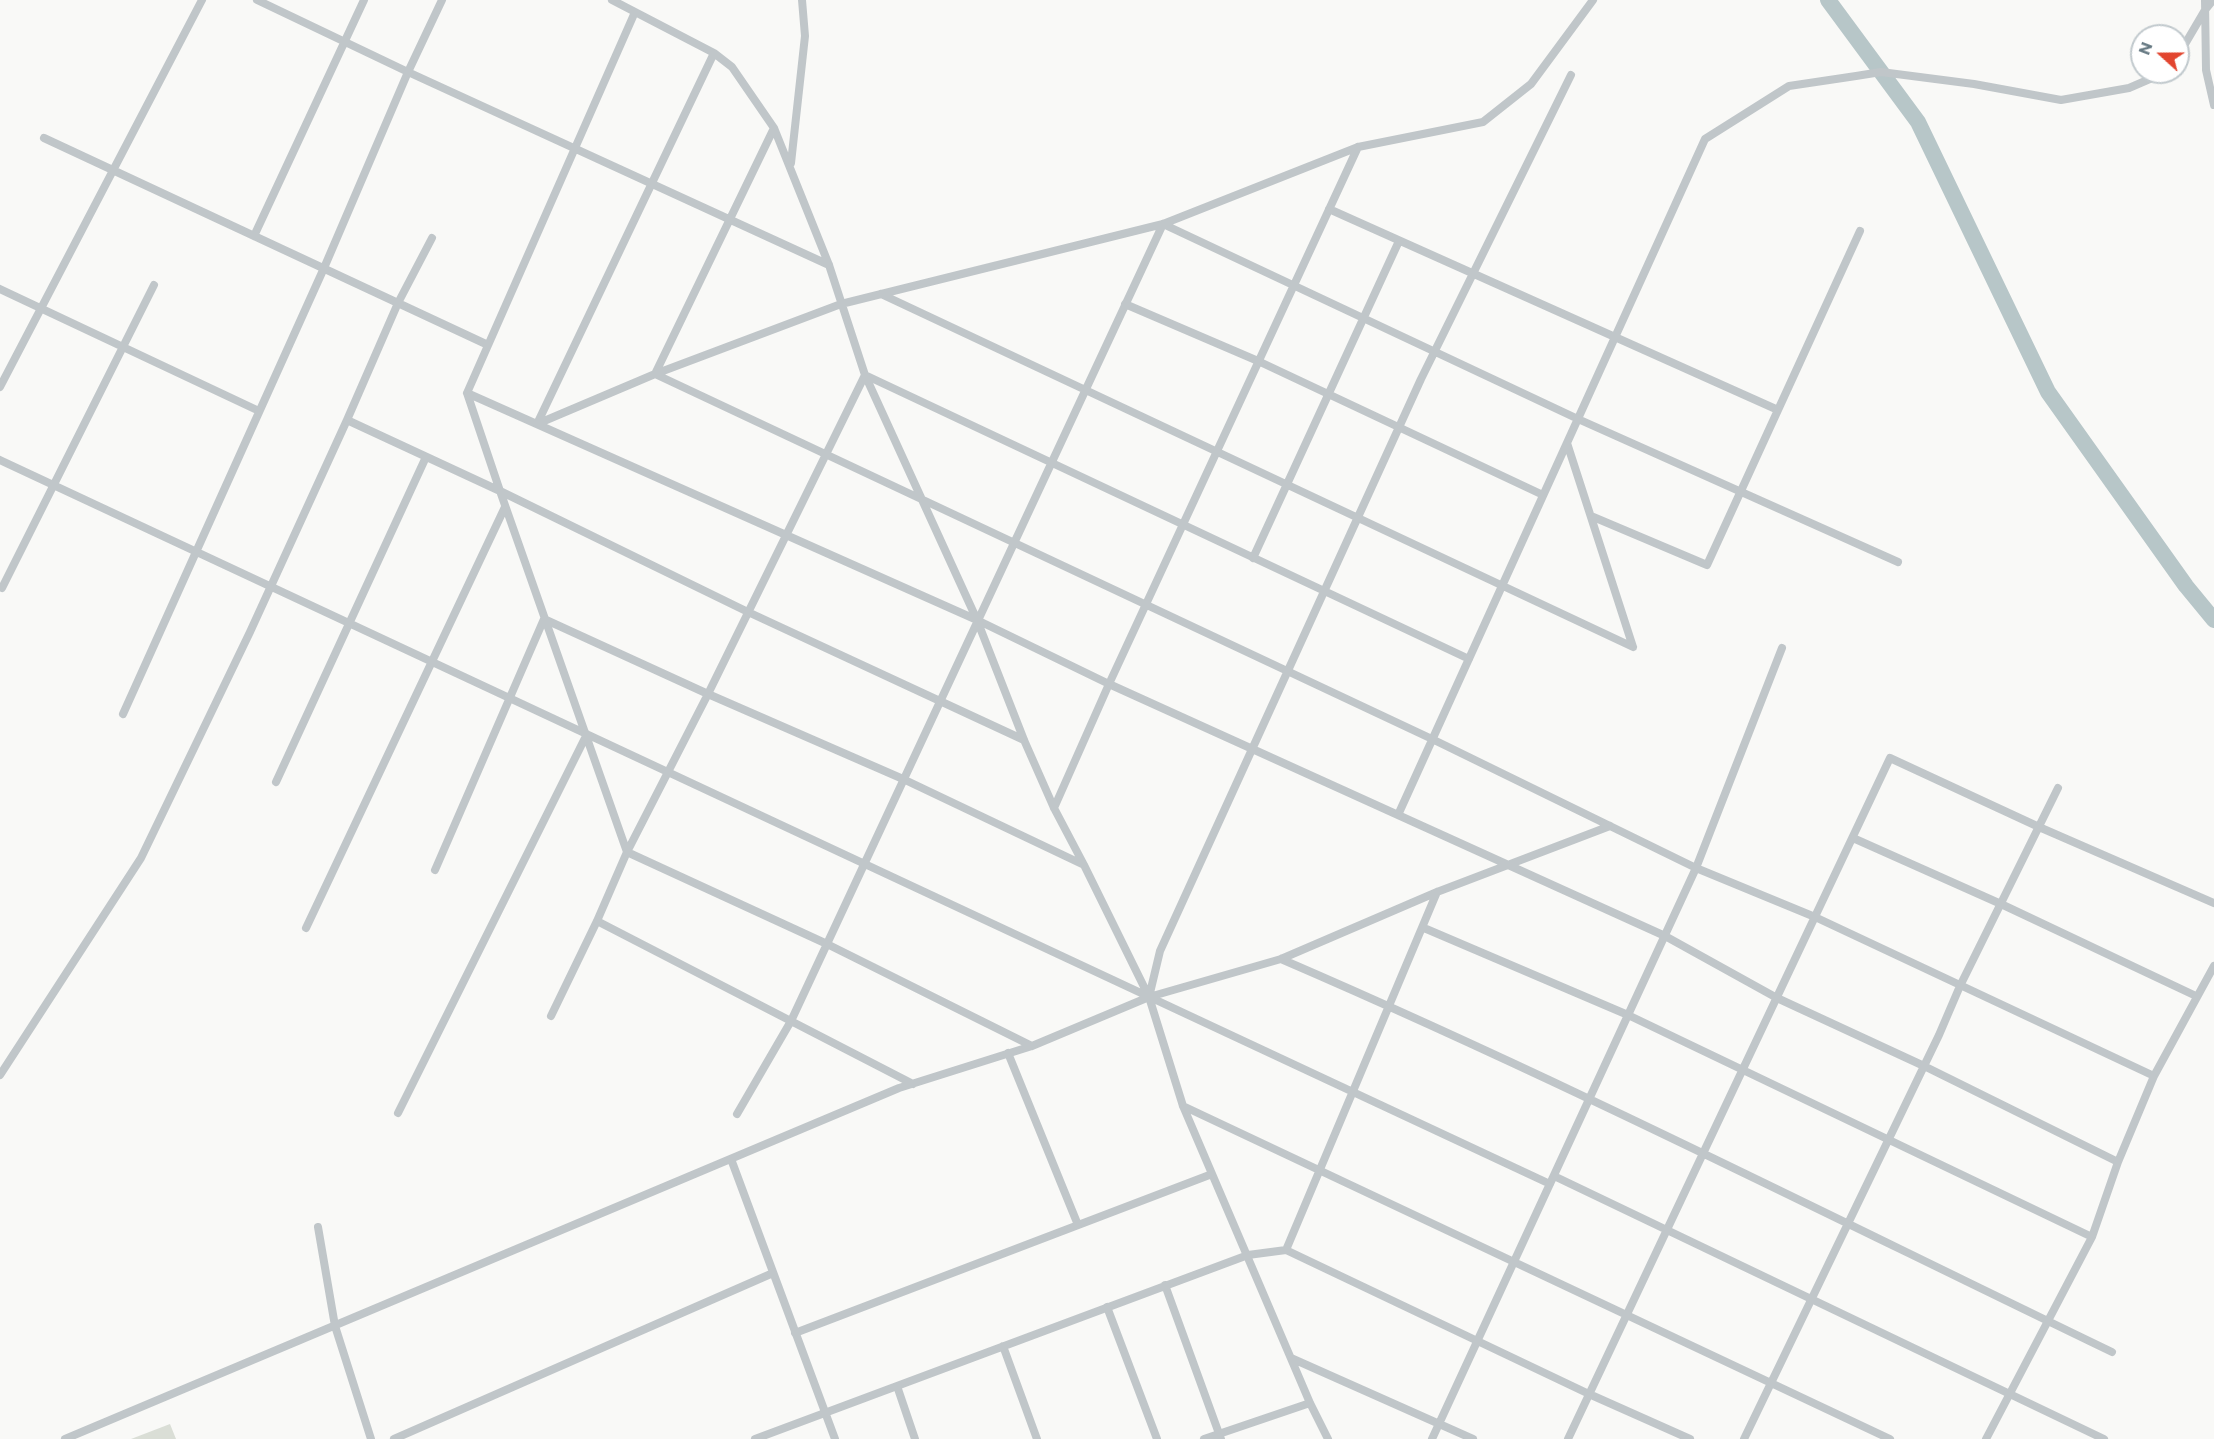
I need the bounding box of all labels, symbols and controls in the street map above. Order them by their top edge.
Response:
north arrow [2130,24,2190,84]
text: N [2134,39,2156,57]

